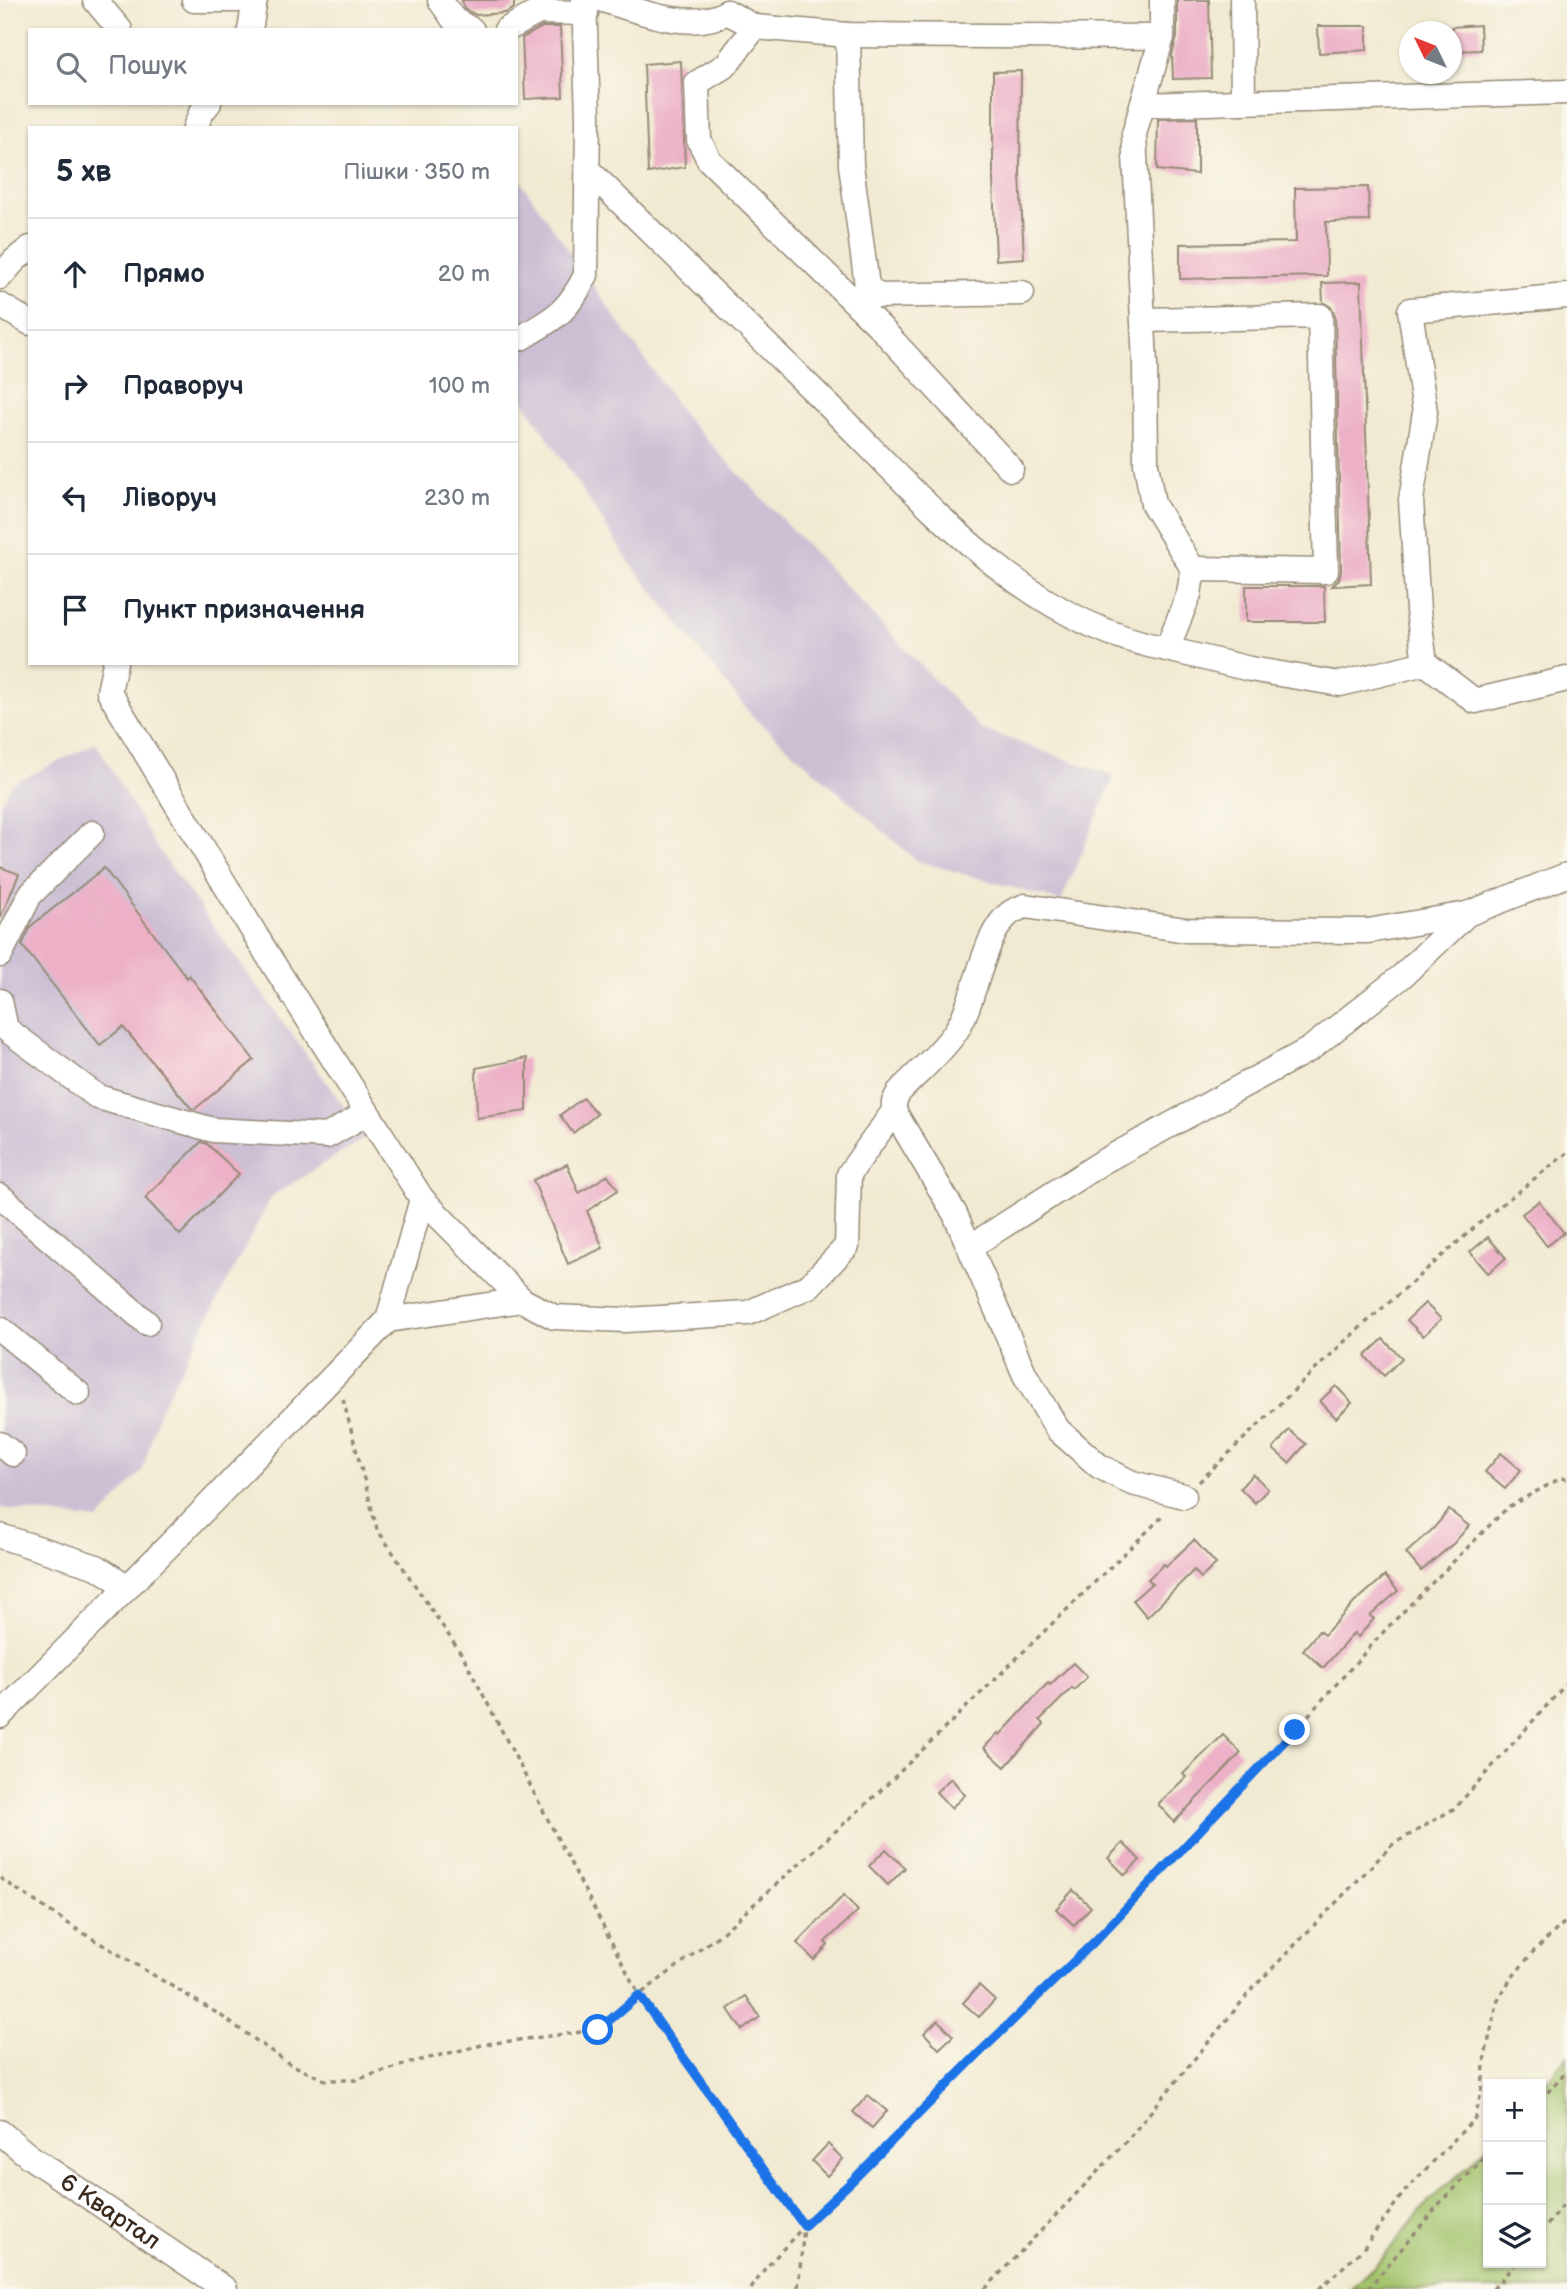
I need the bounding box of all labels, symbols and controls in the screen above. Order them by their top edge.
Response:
north arrow [1399,21,1462,84]
search box [28,28,518,105]
icon: search [52,48,90,86]
text: Пошук [108,51,187,82]
text: 5 хв [56,154,111,190]
text: Пішки · 350 m [343,158,490,186]
icon: ahead [56,255,94,293]
text: Прямо [123,259,205,290]
text: 20 m [438,260,490,288]
icon: right [56,367,94,405]
text: Праворуч [123,371,244,402]
text: 100 m [429,372,490,400]
icon: left [56,479,94,517]
text: Ліворуч [123,483,217,514]
text: 230 m [424,484,490,512]
icon: arrive [56,591,94,629]
text: Пункт призначення [123,595,365,626]
route end [1279,1714,1310,1745]
route start [582,2014,613,2045]
map controls [1483,2079,1546,2268]
button: + [1483,2079,1546,2142]
button: − [1483,2142,1546,2205]
street label: 6 Квартал [55,2167,166,2256]
button: layers [1483,2205,1546,2268]

